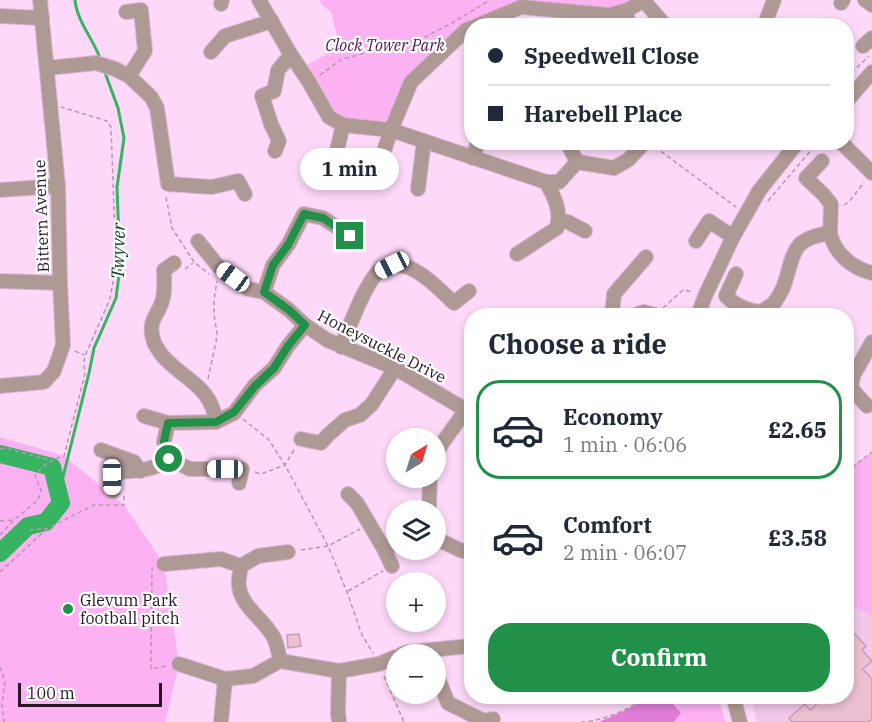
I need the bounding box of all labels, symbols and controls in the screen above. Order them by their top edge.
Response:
park label: Clock Tower Park [325,35,445,55]
text: Speedwell Close [524,41,699,70]
text: Harebell Place [524,99,682,128]
callout: 1 min [300,149,400,191]
text: 1 min [322,155,378,182]
street label: Bittern Avenue [29,159,53,273]
water label: Twyver [106,221,130,280]
route end [336,222,363,249]
car [372,249,412,281]
car [213,259,253,295]
street label: Honeysuckle Drive [314,305,450,387]
text: Choose a ride [488,326,667,361]
text: Economy [563,402,663,431]
icon: car [491,403,545,457]
text: £2.65 [768,415,827,444]
north arrow [386,428,446,488]
map controls [386,428,446,704]
text: 1 min · 06:06 [563,431,687,458]
route start [155,445,182,472]
car [103,459,121,495]
car [207,460,243,478]
button: layers [386,500,446,560]
text: Comfort [563,510,652,539]
icon: car [491,511,545,565]
text: £3.58 [768,523,827,552]
text: 2 min · 06:07 [563,539,687,566]
button: + [386,572,446,632]
place label: Glevum Park football pitch [80,590,180,628]
marker: Glevum Park football pitch [61,602,75,616]
button: Confirm [488,623,830,692]
button: − [386,644,446,704]
scale bar [18,680,162,708]
text: 100 m [27,683,75,703]

